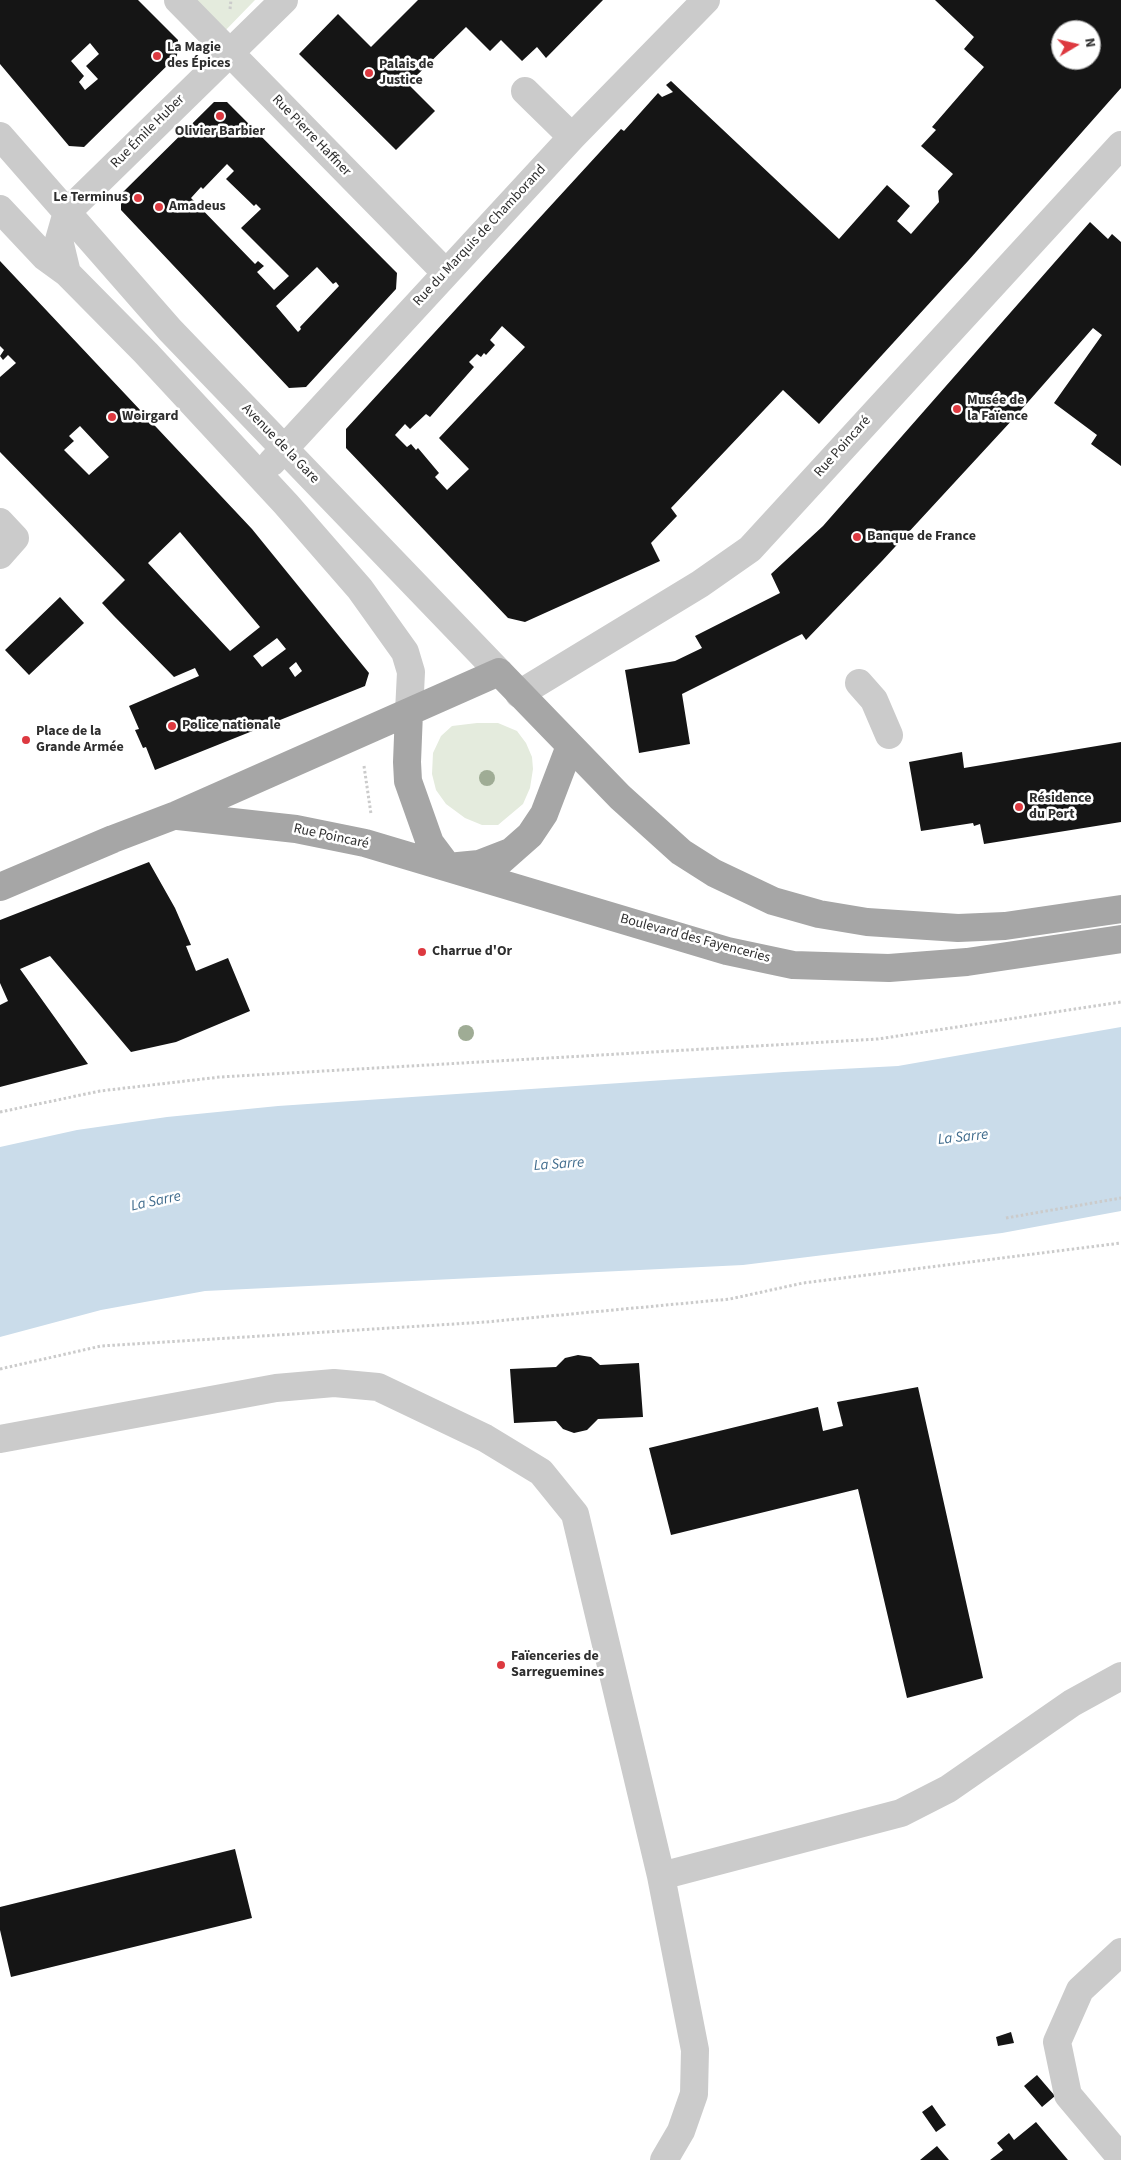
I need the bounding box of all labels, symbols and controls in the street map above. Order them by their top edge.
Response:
north arrow [1051,20,1101,70]
text: N [1079,37,1100,49]
place label: La Magie des Épices [167,40,230,72]
marker: La Magie des Épices [151,50,163,62]
place label: Palais de Justice [379,57,434,90]
marker: Palais de Justice [363,67,375,79]
street label: Rue Émile Huber [108,92,188,172]
street label: Rue Pierre Haffner [268,92,354,180]
marker: Olivier Barbier [214,110,226,122]
place label: Olivier Barbier [175,124,265,140]
street label: Rue du Marquis de Chamborand [410,162,550,310]
place label: Le Terminus [53,190,128,206]
marker: Le Terminus [132,192,144,204]
place label: Amadeus [169,199,226,215]
marker: Amadeus [153,201,165,213]
place label: Musée de la Faïence [967,393,1028,426]
street label: Avenue de la Gare [238,401,322,487]
marker: Musée de la Faïence [951,403,963,415]
place label: Woirgard [122,409,178,425]
marker: Woirgard [106,411,118,423]
street label: Rue Poincaré [811,413,875,481]
place label: Banque de France [867,529,976,545]
marker: Banque de France [851,531,863,543]
place label: Police nationale [182,718,281,734]
marker: Police nationale [166,720,178,732]
place label: Place de la Grande Armée [36,724,124,756]
marker: Place de la Grande Armée [20,734,32,746]
place label: Résidence du Port [1029,791,1091,824]
marker: Résidence du Port [1013,801,1025,813]
street label: Rue Poincaré [292,821,370,853]
street label: Boulevard des Fayenceries [618,911,772,967]
place label: Charrue d'Or [432,944,512,960]
marker: Charrue d'Or [416,946,428,958]
water label: La Sarre [937,1126,989,1150]
water label: La Sarre [533,1154,585,1176]
water label: La Sarre [129,1188,183,1216]
place label: Faïenceries de Sarreguemines [511,1649,604,1681]
marker: Faïenceries de Sarreguemines [495,1659,507,1671]

